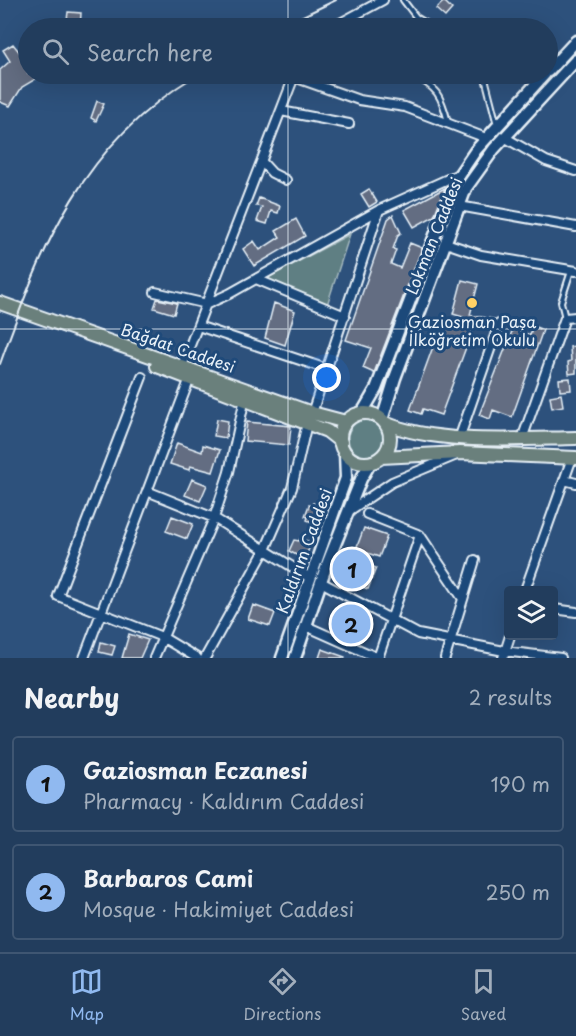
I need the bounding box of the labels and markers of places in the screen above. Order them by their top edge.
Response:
marker: Gaziosman Paşa İlköğretim Okulu [465,296,479,310]
place label: Gaziosman Paşa İlköğretim Okulu [408,309,536,351]
pin: 1 [332,546,372,592]
pin: 2 [332,602,370,646]

